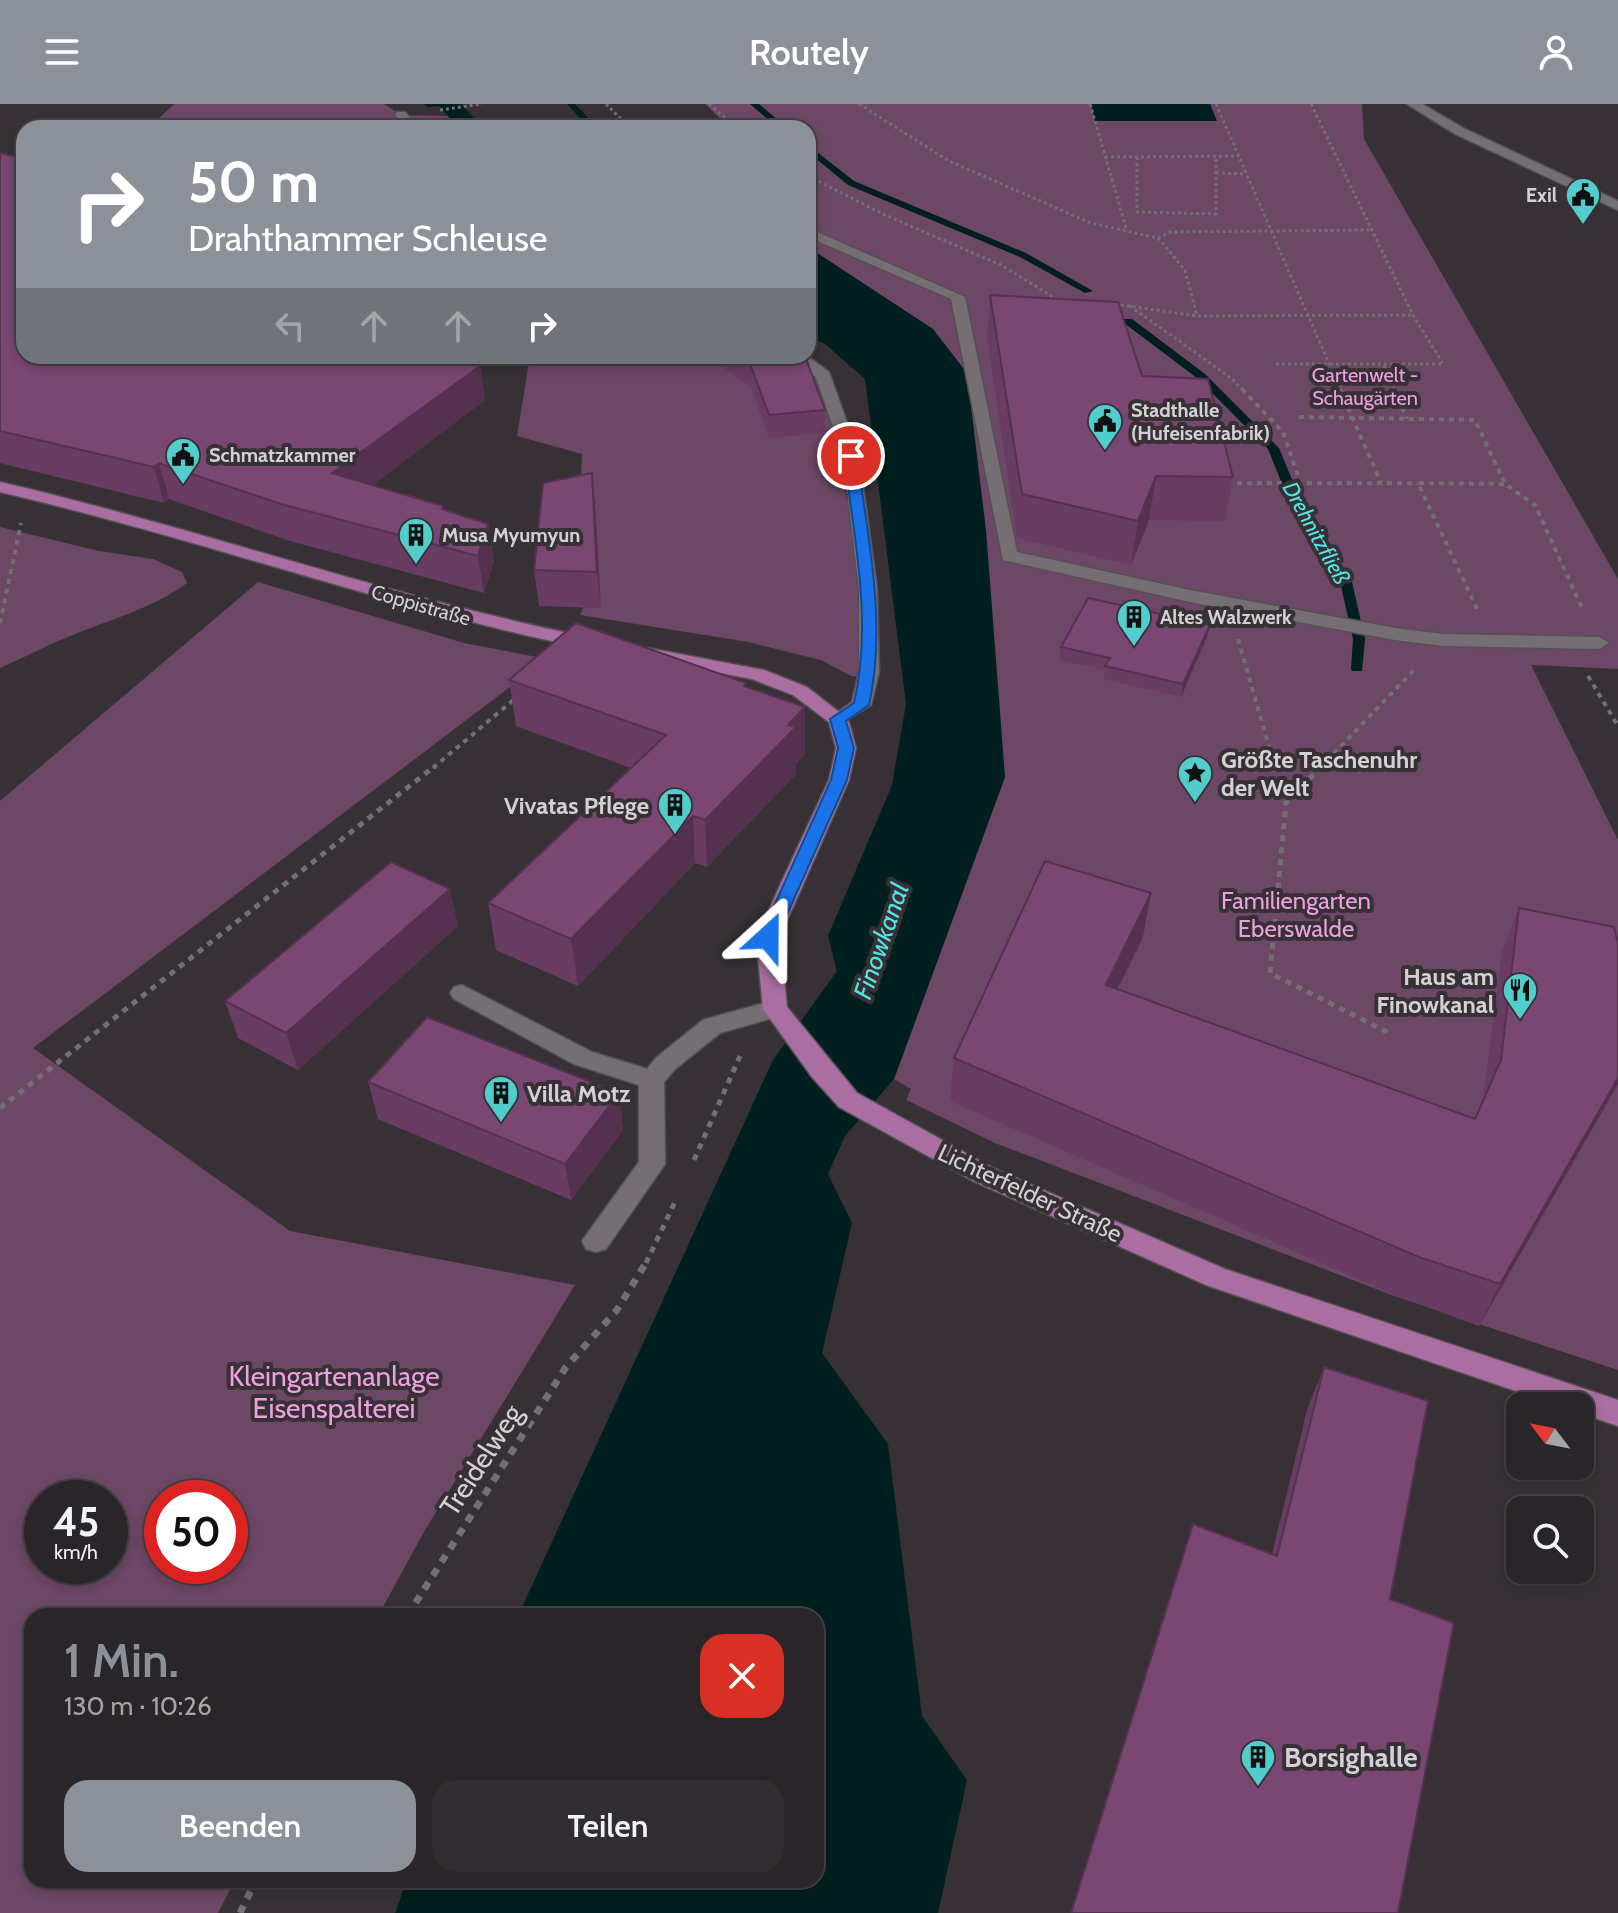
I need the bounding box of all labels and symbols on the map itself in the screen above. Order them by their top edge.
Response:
public building icon: Exil [1564,176,1602,226]
place label: Exil [1526,183,1557,207]
park label: Gartenwelt - Schaugärten [1312,363,1418,410]
place label: Stadthalle (Hufeisenfabrik) [1131,398,1270,445]
public building icon: Stadthalle (Hufeisenfabrik) [1086,402,1124,452]
pin [817,422,885,490]
public building icon: Schmatzkammer [164,436,202,486]
place label: Schmatzkammer [209,443,356,467]
water label: Drehnitzfließ [1277,477,1355,589]
building icon: Musa Myumyun [397,516,435,566]
place label: Musa Myumyun [442,523,580,547]
street label: Coppistraße [369,579,473,631]
building icon: Altes Walzwerk [1115,598,1153,648]
place label: Altes Walzwerk [1160,605,1292,629]
place label: Größte Taschenuhr der Welt [1221,745,1417,802]
place icon: Größte Taschenuhr der Welt [1176,754,1214,804]
building icon: Vivatas Pflege [656,786,694,836]
place label: Vivatas Pflege [504,791,649,820]
water label: Finowkanal [846,879,916,1003]
park label: Familiengarten Eberswalde [1221,886,1371,943]
position arrow [726,895,810,979]
place label: Haus am Finowkanal [1377,962,1494,1019]
restaurant icon: Haus am Finowkanal [1501,971,1539,1021]
building icon: Villa Motz [482,1074,520,1124]
place label: Villa Motz [527,1079,630,1108]
street label: Lichterfelder Straße [933,1138,1127,1248]
park label: Kleingartenanlage Eisenspalterei [228,1359,440,1425]
north arrow [1506,1392,1594,1480]
street label: Treidelweg [432,1397,530,1522]
speed limit sign: 50 [144,1480,248,1584]
building icon: Borsighalle [1239,1738,1277,1788]
place label: Borsighalle [1284,1740,1418,1774]

